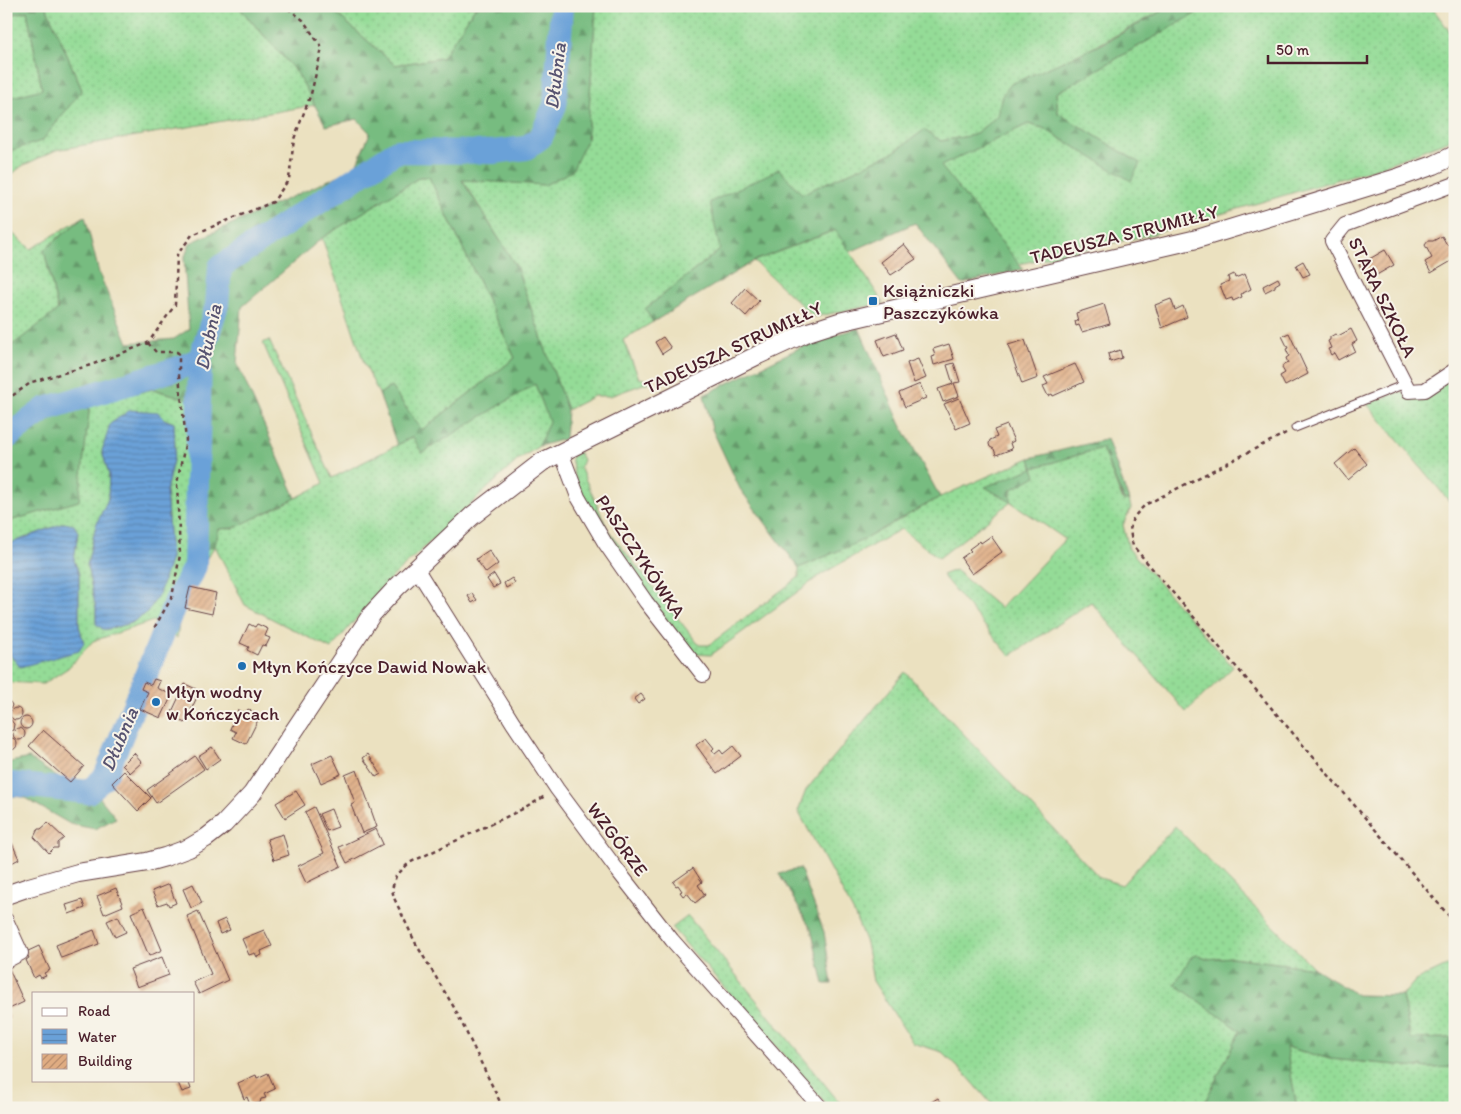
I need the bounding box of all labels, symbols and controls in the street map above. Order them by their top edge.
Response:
scale bar [1268,32,1367,64]
water label: Dłubnia [539,41,571,111]
text: 50 m [1276,41,1309,59]
street label: TADEUSZA STRUMIŁŁY [1028,200,1221,269]
street label: STARA SZKOŁA [1343,233,1422,361]
place label: Książniczki Paszczykówka [883,279,999,324]
marker: Książniczki Paszczykówka [867,295,879,307]
street label: TADEUSZA STRUMIŁŁY [641,296,826,399]
water label: Dłubnia [189,301,227,372]
street label: PASZCZYKÓWKA [591,490,690,622]
place label: Młyn Kończyce Dawid Nowak [252,655,487,678]
marker: Młyn Kończyce Dawid Nowak [236,660,248,672]
place label: Młyn wodny w Kończycach [166,680,280,725]
marker: Młyn wodny w Kończycach [150,696,162,708]
water label: Dłubnia [95,703,143,774]
street label: WZGÓRZE [582,798,653,881]
legend [32,992,195,1082]
text: Road [78,1002,111,1020]
text: Water [78,1028,117,1046]
text: Building [78,1052,132,1070]

